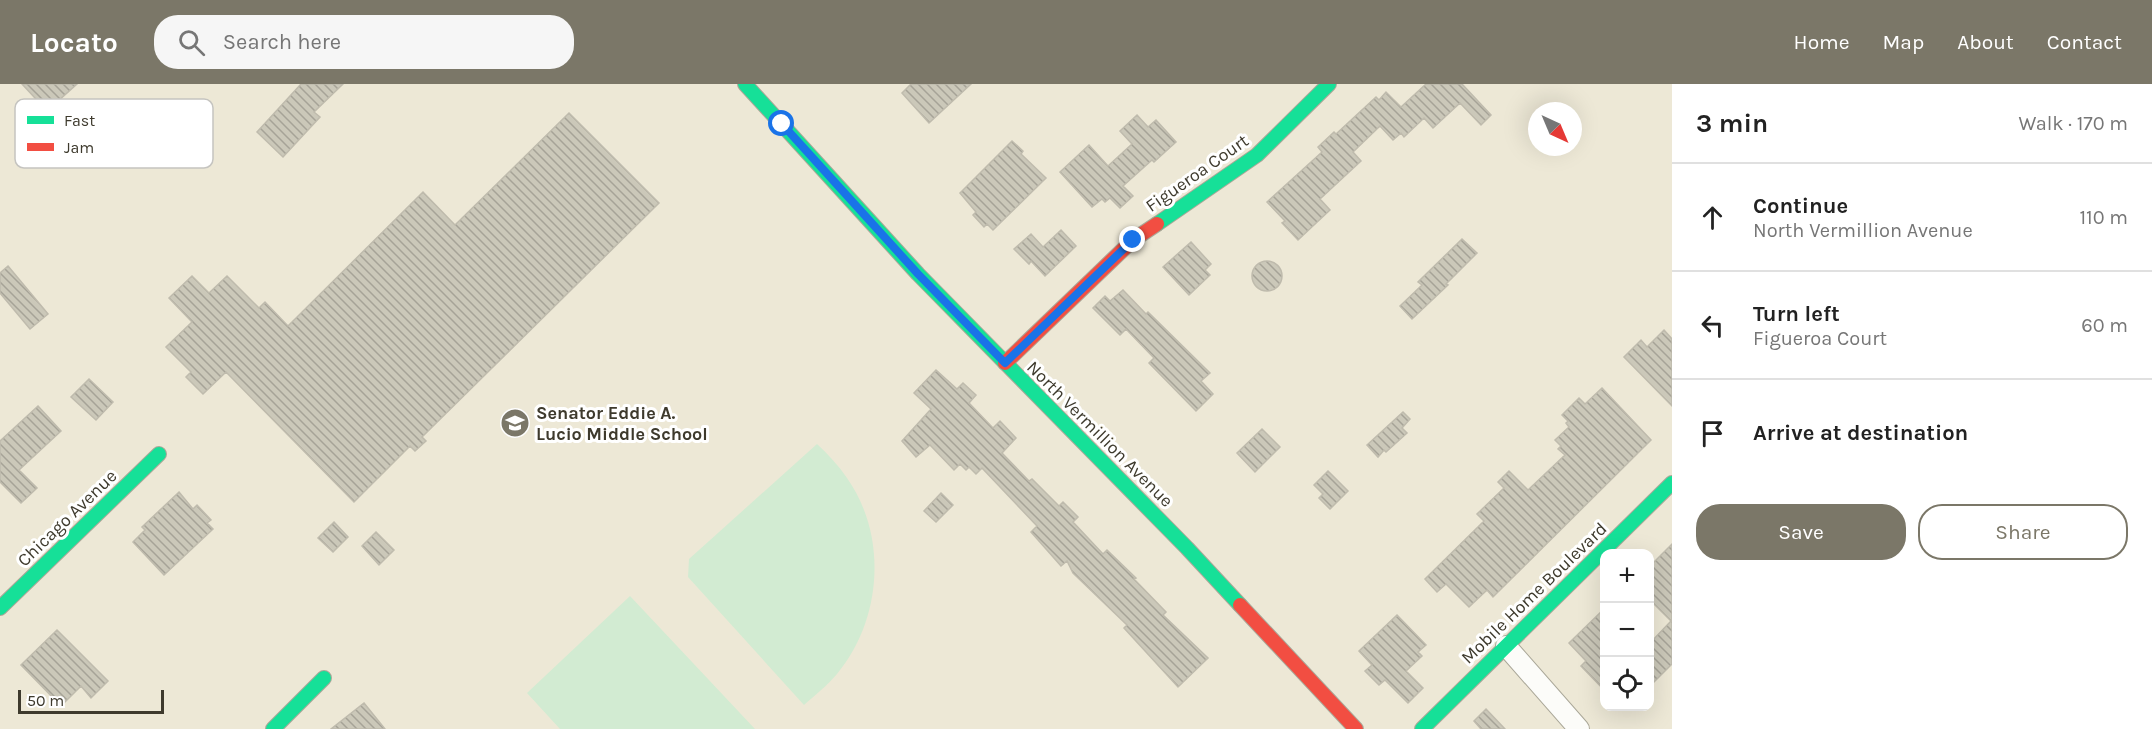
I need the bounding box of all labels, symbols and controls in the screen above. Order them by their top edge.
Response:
search box [154,15,574,69]
text: Locato [30,26,118,59]
icon: search [175,26,208,59]
text: Search here [223,29,341,55]
text: Home [1794,30,1850,54]
text: Map [1883,30,1924,54]
text: About [1957,30,2014,54]
text: Contact [2047,30,2122,54]
legend [15,99,213,168]
north arrow [1528,102,1582,156]
text: 3 min [1696,108,1768,139]
route start [768,110,794,136]
text: Fast [64,111,95,130]
text: Walk · 170 m [2018,112,2128,135]
street label: Figueroa Court [1141,129,1253,217]
text: Jam [64,138,94,157]
text: Continue [1753,193,1848,219]
icon: ahead [1696,201,1729,234]
text: 110 m [2079,206,2128,229]
text: North Vermillion Avenue [1753,219,1973,242]
route end [1119,226,1145,252]
text: Turn left [1753,301,1840,327]
icon: left [1696,309,1729,342]
text: 60 m [2081,314,2128,337]
text: Figueroa Court [1753,327,1887,350]
street label: North Vermillion Avenue [1022,356,1178,512]
place label: Senator Eddie A. Lucio Middle School [536,402,708,445]
school or university icon: Senator Eddie A. Lucio Middle School [499,407,531,439]
icon: arrive [1696,417,1729,450]
text: Arrive at destination [1753,420,1968,446]
street label: Chicago Avenue [13,465,121,571]
button: Save [1696,504,1906,560]
button: Share [1918,504,2128,560]
street label: Mobile Home Boulevard [1456,518,1612,668]
map controls [1600,549,1654,711]
button: + [1600,549,1654,603]
button: − [1600,603,1654,657]
button: locate [1600,657,1654,711]
scale bar [18,687,164,714]
text: 50 m [27,691,64,710]

